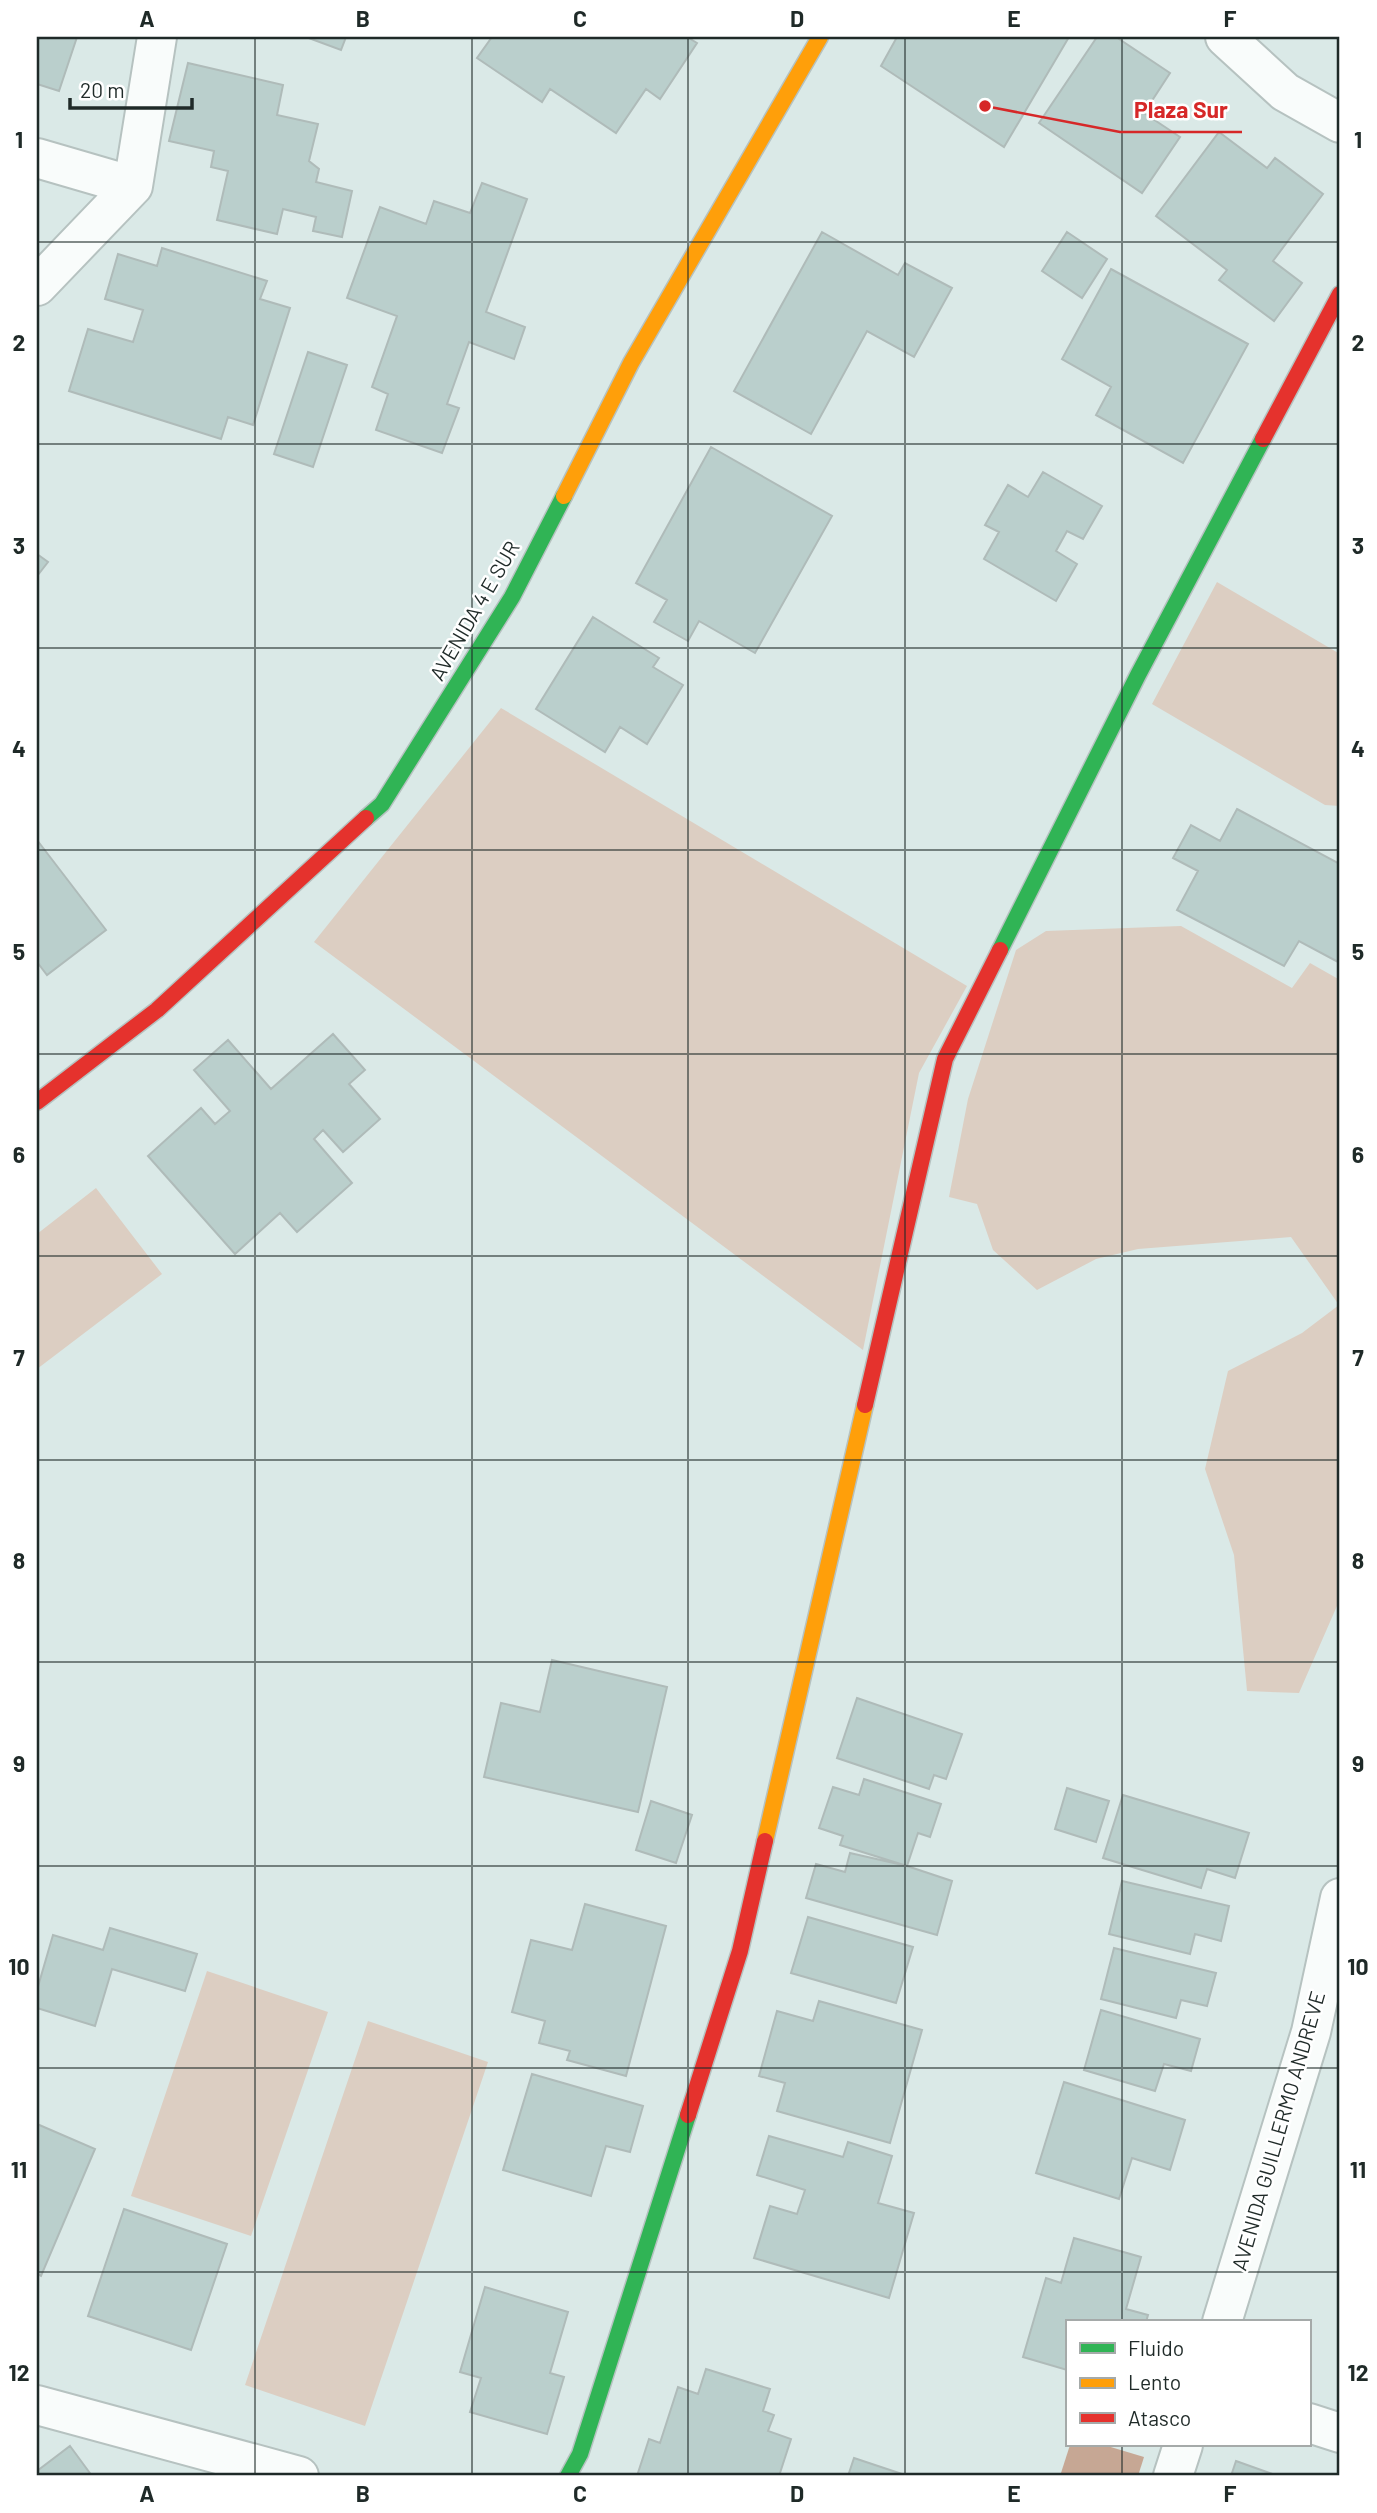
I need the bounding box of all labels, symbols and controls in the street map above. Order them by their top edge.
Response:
text: A [139,4,155,32]
text: B [356,4,370,32]
text: C [573,4,587,32]
text: D [790,4,804,32]
text: E [1007,4,1021,32]
text: F [1224,4,1237,32]
scale bar [70,66,192,110]
text: 20 m [80,77,125,102]
callout: Plaza Sur [1120,88,1242,132]
text: Plaza Sur [1134,95,1228,123]
text: 1 [15,125,23,153]
text: 1 [1354,125,1362,153]
text: 2 [13,328,25,356]
text: 2 [1352,328,1364,356]
text: 3 [13,531,25,559]
text: 3 [1352,531,1364,559]
street label: AVENIDA 4 E SUR [424,536,524,684]
text: 4 [12,734,26,762]
text: 4 [1351,734,1365,762]
text: 5 [13,937,25,965]
text: 5 [1352,937,1364,965]
text: 6 [13,1140,25,1168]
text: 6 [1352,1140,1364,1168]
text: 7 [13,1343,25,1371]
text: 7 [1352,1343,1364,1371]
text: 8 [13,1546,25,1574]
text: 8 [1352,1546,1364,1574]
text: 9 [13,1749,25,1777]
text: 9 [1352,1749,1364,1777]
text: 10 [8,1952,30,1980]
text: 10 [1347,1952,1369,1980]
street label: AVENIDA GUILLERMO ANDREVE [1226,1988,1329,2273]
text: 11 [11,2155,27,2183]
text: 11 [1350,2155,1366,2183]
legend [1066,2320,1310,2446]
text: Fluido [1128,2335,1184,2360]
text: 12 [8,2358,30,2386]
text: 12 [1347,2358,1369,2386]
text: Lento [1128,2369,1181,2394]
text: Atasco [1128,2405,1191,2430]
text: A [139,2479,155,2507]
text: B [356,2479,370,2507]
text: C [573,2479,587,2507]
text: D [790,2479,804,2507]
text: E [1007,2479,1021,2507]
text: F [1224,2479,1237,2507]

